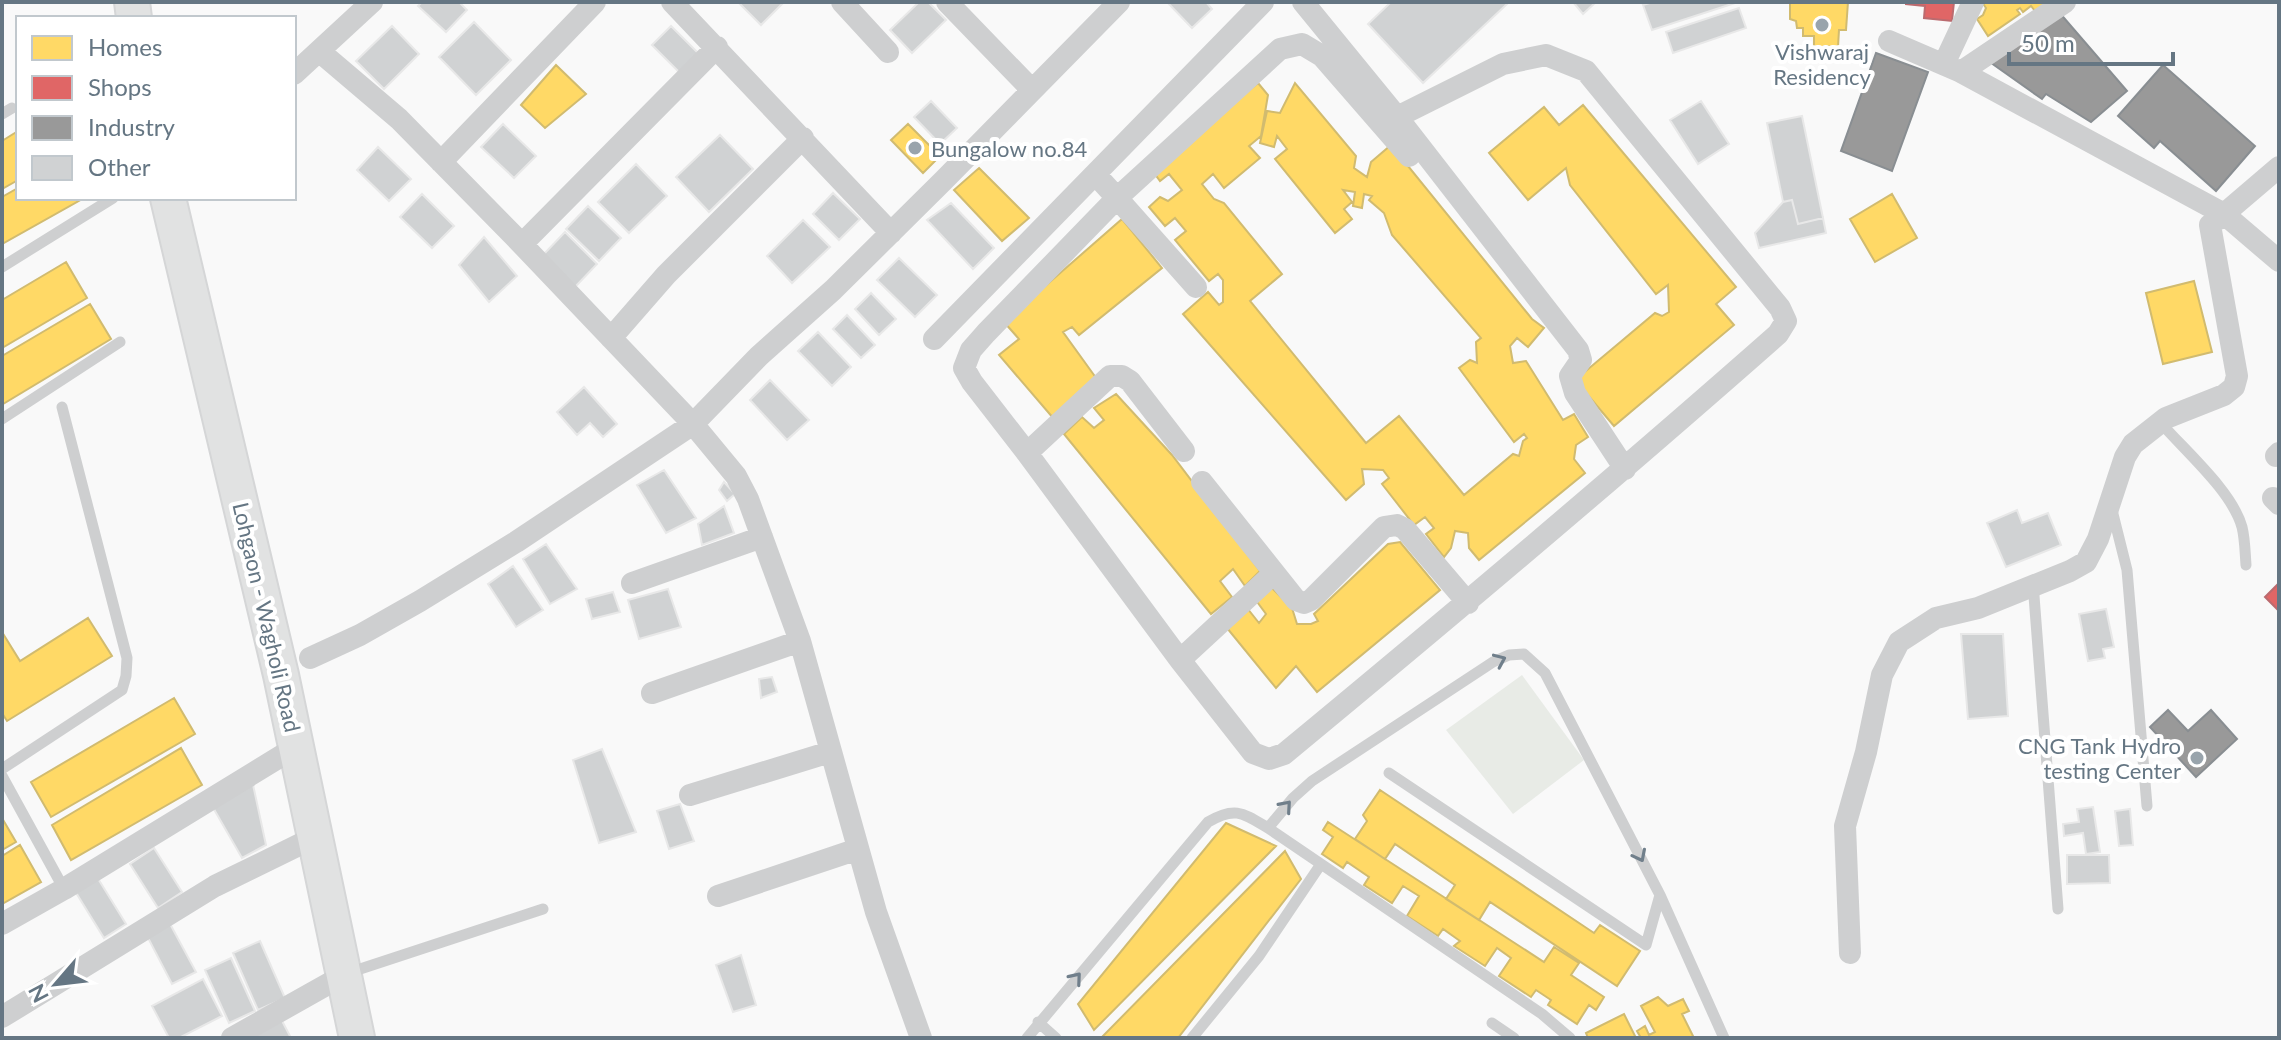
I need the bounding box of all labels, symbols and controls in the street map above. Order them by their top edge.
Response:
legend [16,16,296,200]
marker: Vishwaraj Residency [1813,16,1831,34]
scale bar [2009,16,2173,66]
text: 50 m [2021,28,2075,57]
text: Homes [88,32,162,61]
place label: Vishwaraj Residency [1773,38,1871,90]
text: Shops [88,72,152,101]
text: Industry [88,112,175,141]
place label: Bungalow no.84 [931,135,1088,162]
marker: Bungalow no.84 [906,139,924,157]
text: Other [88,152,151,181]
street label: Lohgaon - Wagholi Road [227,499,307,735]
one-way arrow [1492,654,1507,670]
place label: CNG Tank Hydro testing Center [2018,732,2181,784]
marker: CNG Tank Hydro testing Center [2188,749,2206,767]
one-way arrow [1277,801,1291,815]
one-way arrow [1630,848,1645,863]
north arrow [16,944,96,1024]
one-way arrow [1066,973,1081,987]
text: N [22,980,54,1007]

